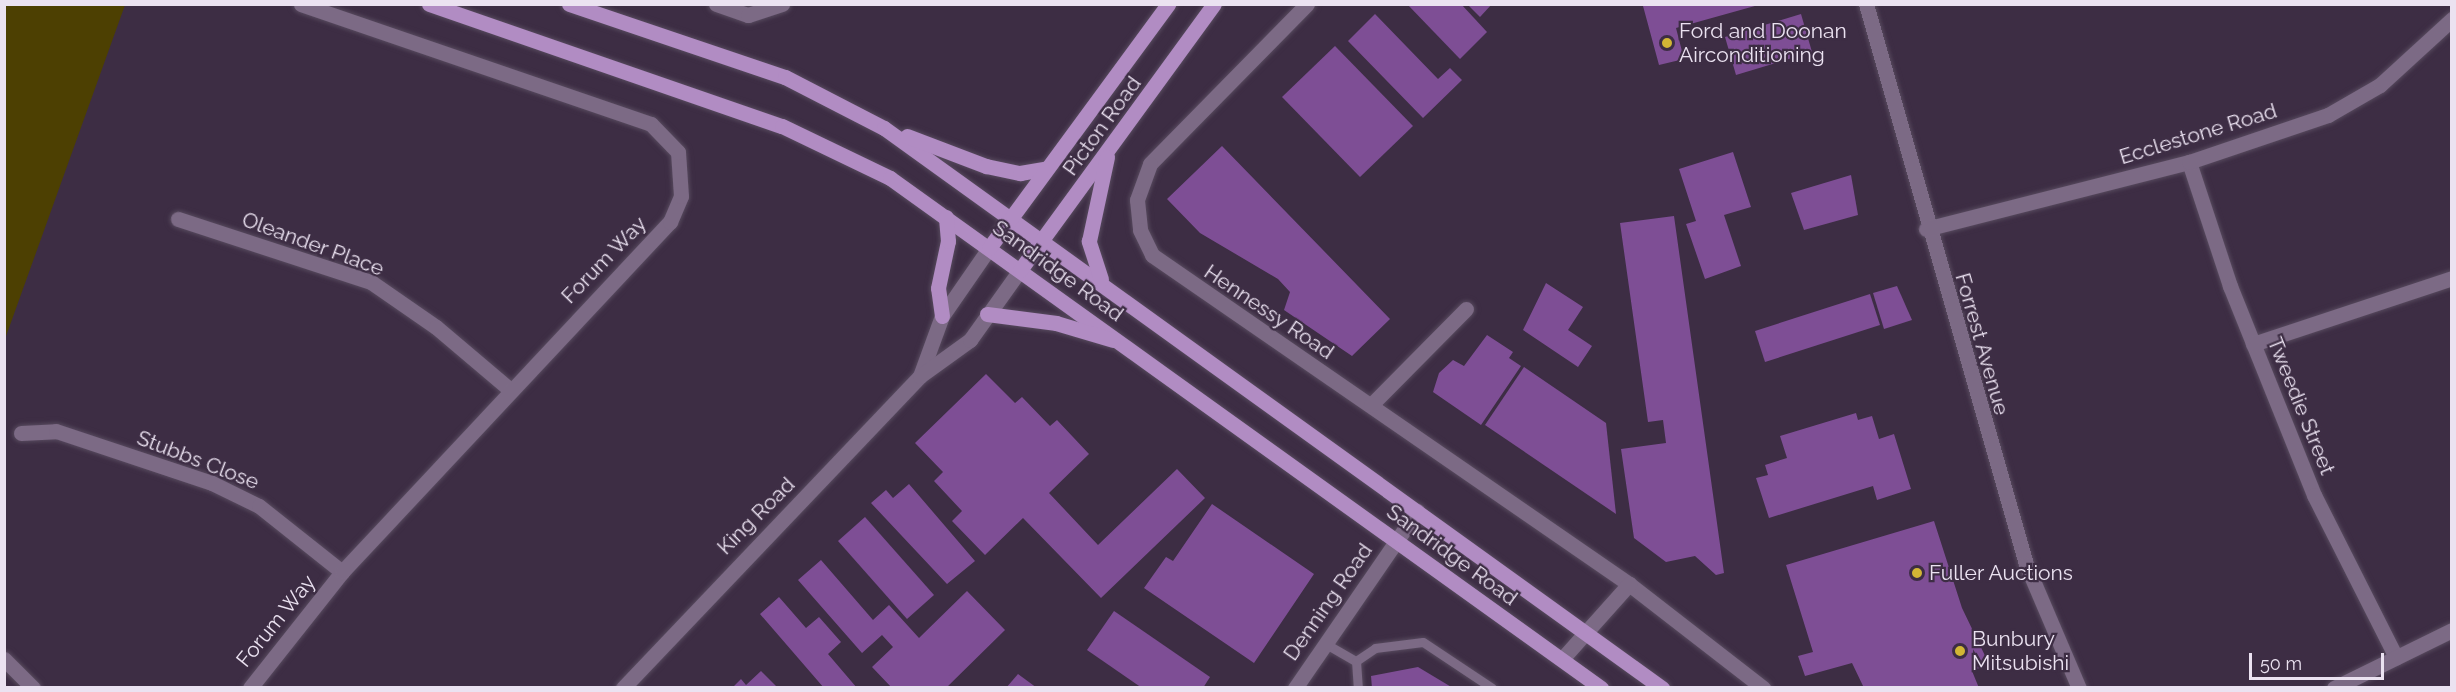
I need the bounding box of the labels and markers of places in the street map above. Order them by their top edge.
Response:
place label: Ford and Doonan Airconditioning [1679,18,1847,68]
marker: Ford and Doonan Airconditioning [1660,36,1674,50]
place label: Fuller Auctions [1929,560,2074,586]
marker: Fuller Auctions [1910,566,1924,580]
place label: Bunbury Mitsubishi [1972,626,2069,676]
marker: Bunbury Mitsubishi [1953,644,1967,658]

